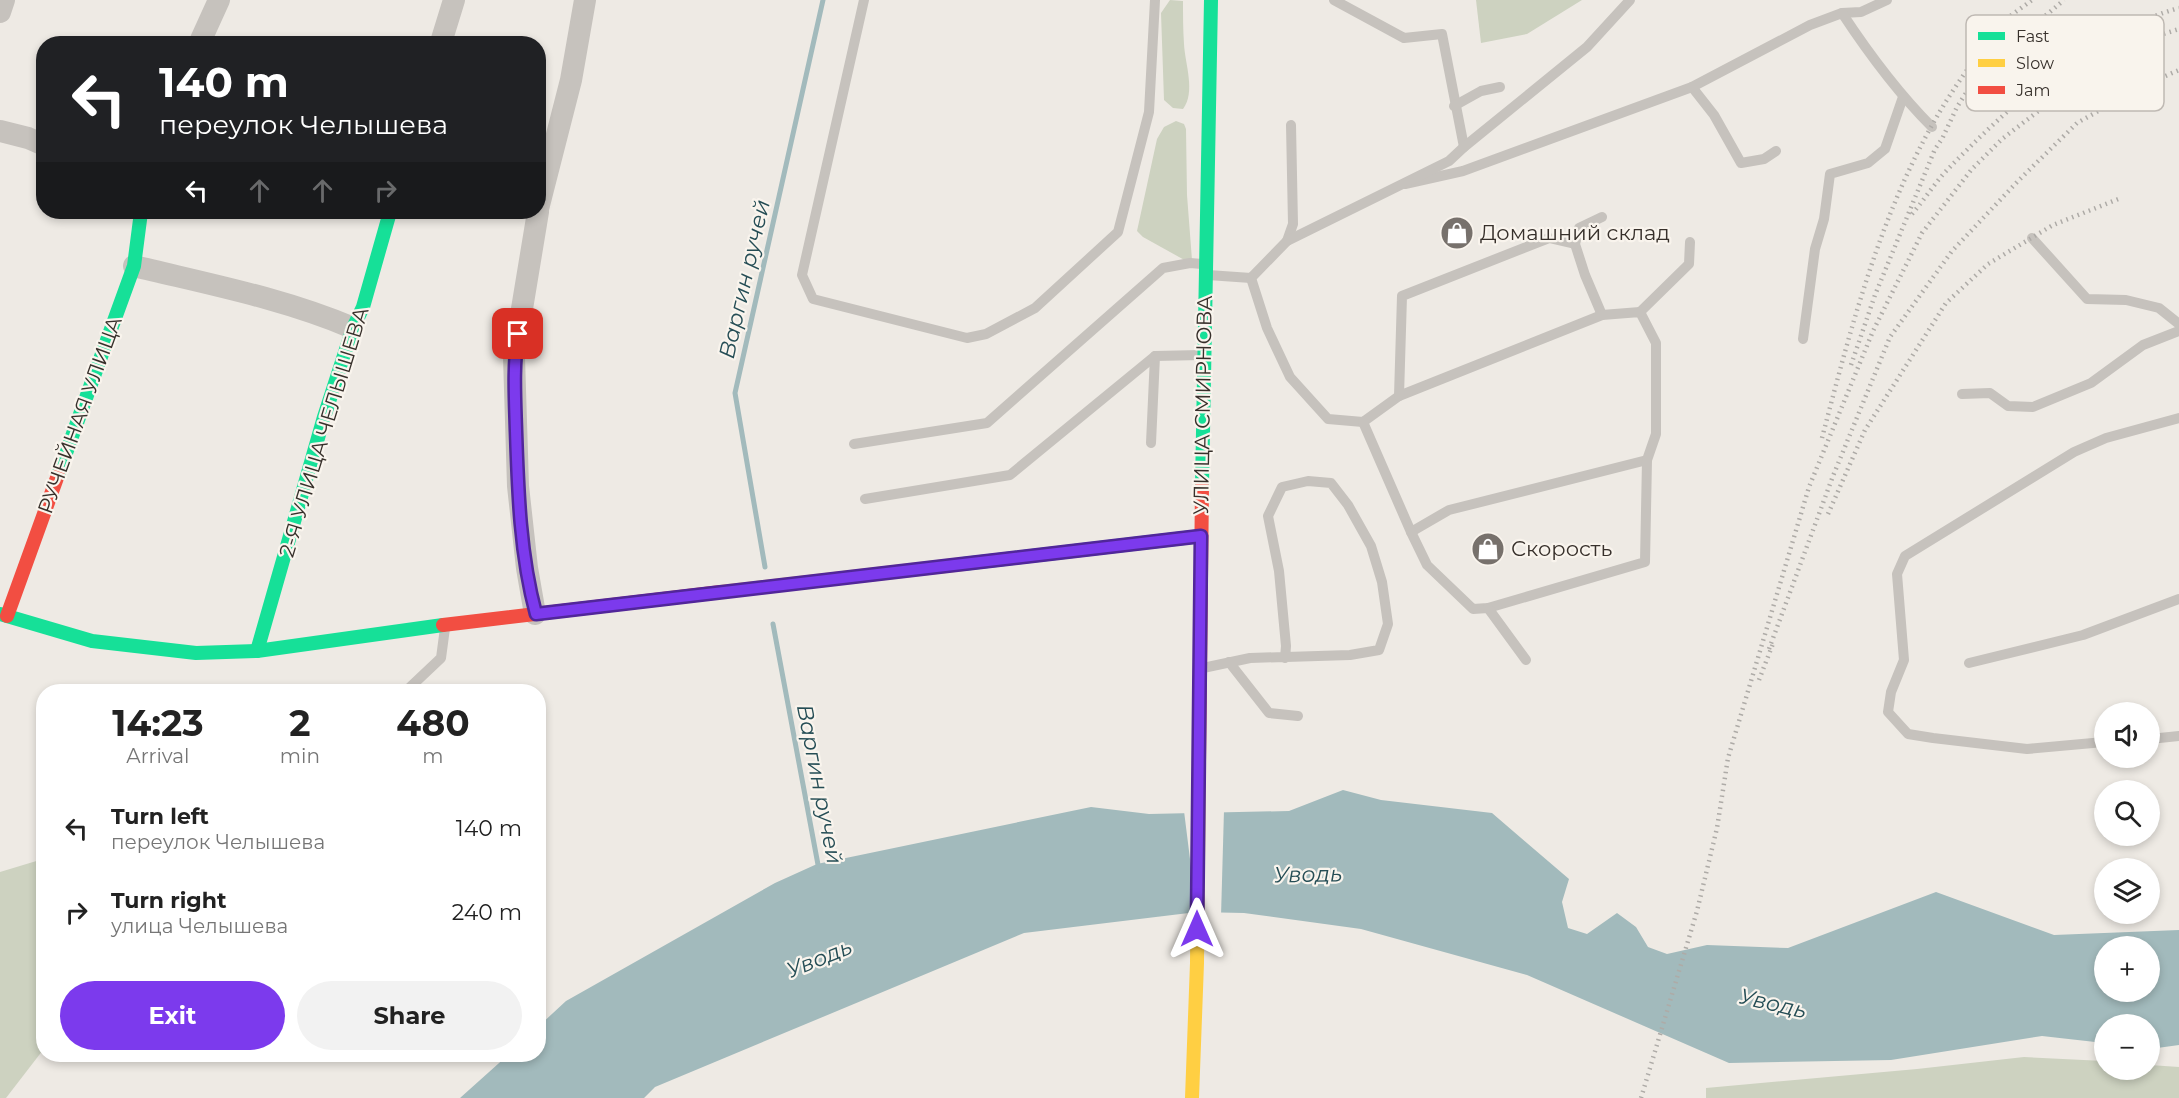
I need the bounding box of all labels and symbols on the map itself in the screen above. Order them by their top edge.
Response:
legend [1966,15,2164,111]
text: Fast [2016,27,2050,46]
text: Slow [2016,54,2054,73]
text: Jam [2015,81,2050,100]
water label: Варгин ручей [713,197,776,361]
shop icon: Домашний склад [1439,215,1475,251]
place label: Домашний склад [1480,220,1670,245]
street label: УЛИЦА СМИРНОВА [1188,295,1217,515]
street label: 2-Я УЛИЦА ЧЕЛЫШЕВА [274,303,374,560]
pin [492,308,543,359]
street label: РУЧЕЙНАЯ УЛИЦА [32,312,127,517]
shop icon: Скорость [1470,531,1506,567]
place label: Скорость [1511,536,1613,561]
water label: Варгин ручей [791,702,848,866]
water label: Уводь [1274,860,1342,889]
position arrow [1165,897,1229,961]
water label: Уводь [782,933,856,984]
water label: Уводь [1737,983,1809,1024]

